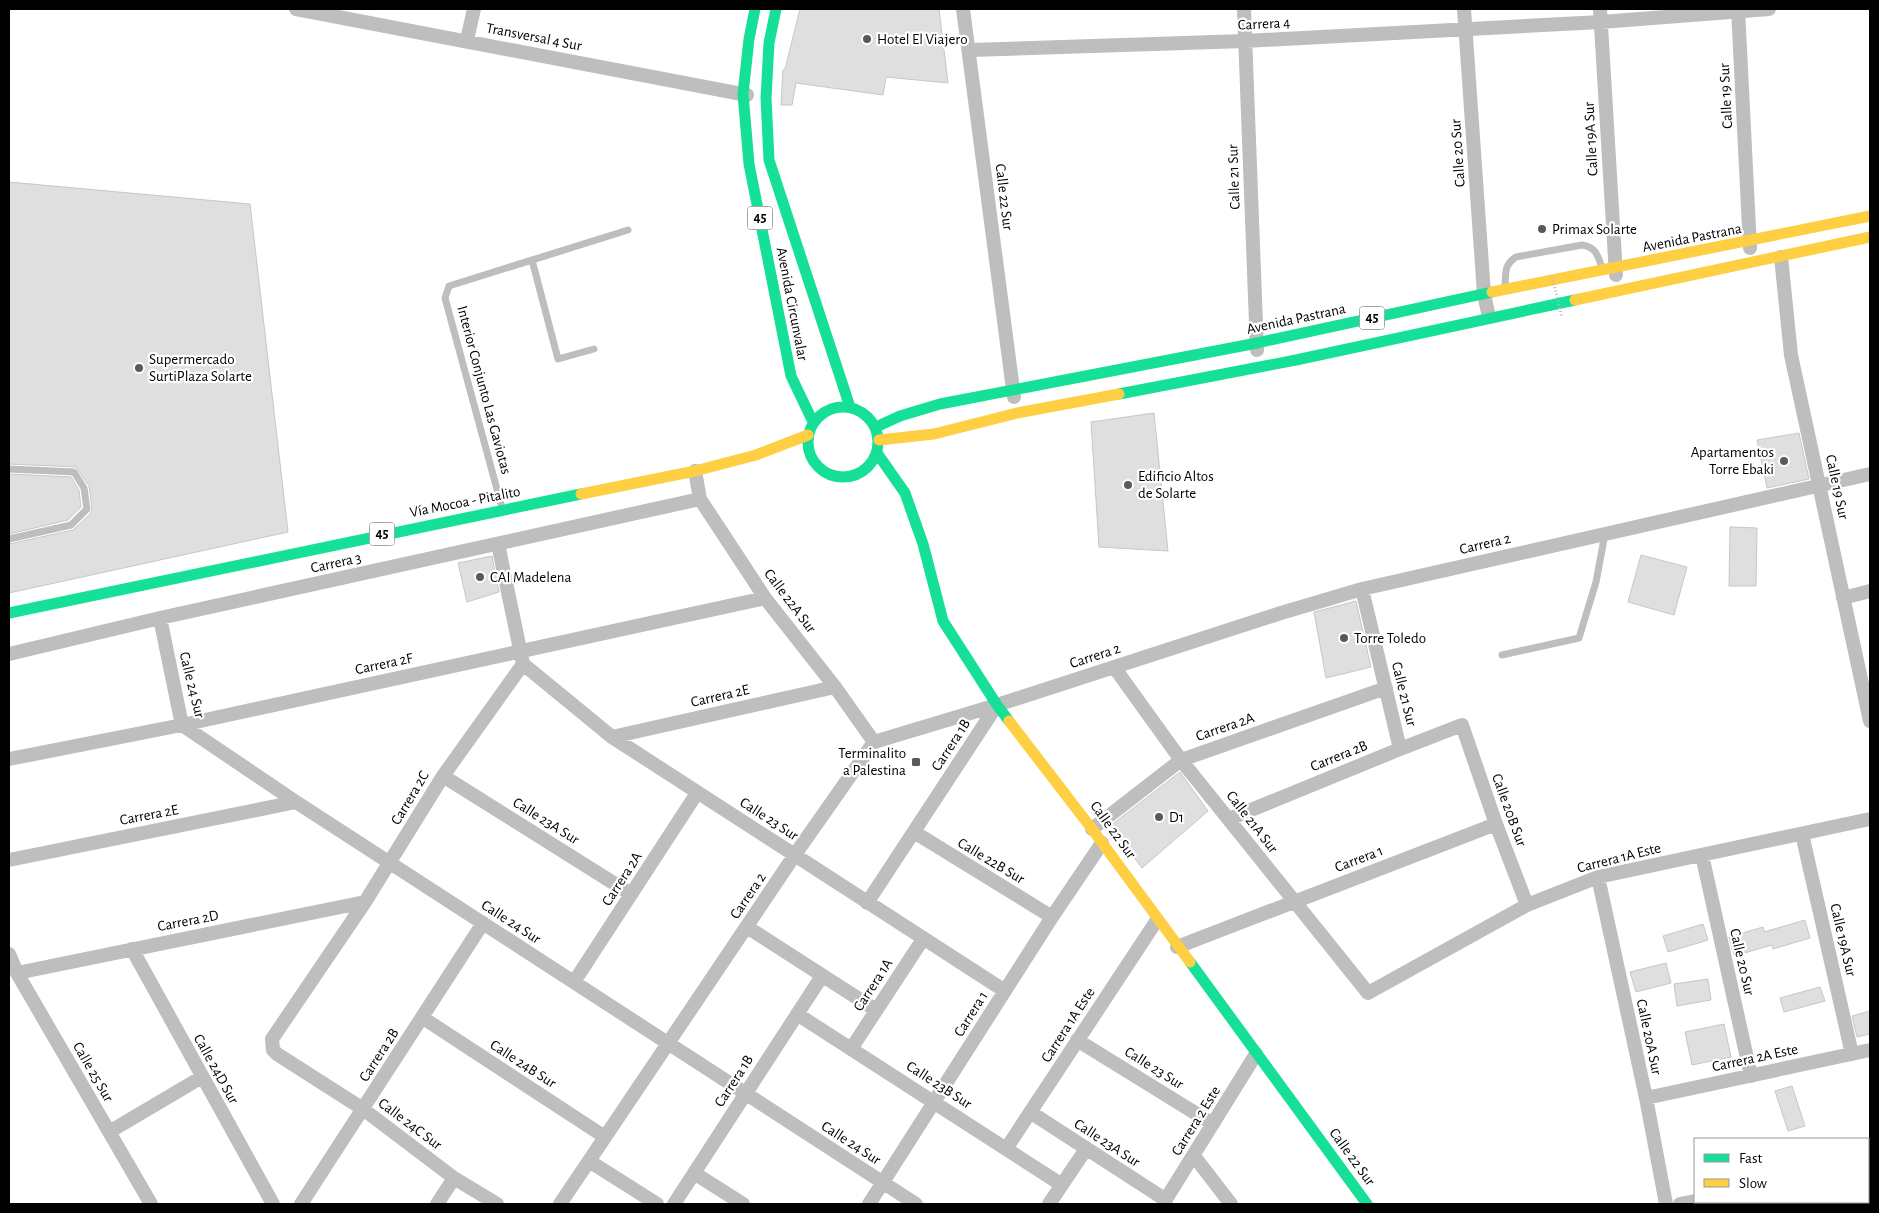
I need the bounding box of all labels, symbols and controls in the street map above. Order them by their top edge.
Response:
street label: Carrera 4 [1237,15,1291,33]
street label: Transversal 4 Sur [485,20,583,54]
place label: Hotel El Viajero [877,32,968,47]
marker: Hotel El Viajero [861,33,873,45]
street label: Calle 19 Sur [1717,63,1735,129]
street label: Calle 19A Sur [1582,101,1600,176]
street label: Calle 20 Sur [1448,118,1468,188]
street label: Calle 21 Sur [1225,144,1243,210]
street label: Calle 22 Sur [992,163,1016,231]
road number: 45 [748,207,772,230]
street label: Avenida Pastrana [1641,221,1743,255]
place label: Primax Solarte [1552,222,1637,237]
marker: Primax Solarte [1536,223,1548,235]
street label: Avenida Circunvalar [774,246,810,362]
street label: Avenida Pastrana [1245,301,1347,337]
street label: Interior Conjunto Las Gaviotas [454,304,514,476]
road number: 45 [1360,306,1384,330]
place label: Supermercado SurtiPlaza Solarte [149,352,252,384]
marker: Supermercado SurtiPlaza Solarte [133,362,145,374]
place label: Apartamentos Torre Ebaki [1691,445,1774,477]
street label: Calle 19 Sur [1823,453,1851,521]
marker: Apartamentos Torre Ebaki [1778,455,1790,467]
place label: Edificio Altos de Solarte [1138,469,1214,501]
marker: Edificio Altos de Solarte [1122,479,1134,491]
street label: Vía Mocoa - Pitalito [408,484,522,520]
road number: 45 [370,522,394,546]
street label: Carrera 2 [1458,531,1512,557]
street label: Carrera 3 [309,550,363,576]
street label: Calle 22A Sur [761,566,819,636]
place label: CAI Madelena [490,570,572,585]
marker: CAI Madelena [474,571,486,583]
place label: Torre Toledo [1354,631,1426,646]
marker: Torre Toledo [1338,632,1350,644]
street label: Carrera 2 [1068,641,1122,671]
street label: Calle 24 Sur [177,650,207,720]
street label: Carrera 2F [354,650,415,677]
street label: Calle 21 Sur [1389,660,1419,728]
street label: Carrera 2E [689,682,751,710]
street label: Carrera 2A [1194,710,1256,744]
street label: Carrera 1B [929,716,973,774]
street label: Carrera 2B [1308,738,1370,774]
place label: Terminalito a Palestina [838,746,906,778]
marker: Terminalito a Palestina [910,756,922,768]
street label: Carrera 2C [388,768,432,828]
street label: Calle 20B Sur [1489,772,1529,849]
street label: Calle 21A Sur [1223,788,1281,856]
street label: Calle 23A Sur [510,795,582,847]
street label: Calle 23 Sur [737,795,801,843]
street label: Calle 22 Sur [1087,798,1139,862]
street label: Carrera 2E [118,802,180,828]
place label: D1 [1169,810,1184,825]
marker: D1 [1153,811,1165,823]
street label: Calle 22B Sur [955,835,1027,887]
street label: Carrera 1A Este [1576,840,1663,876]
street label: Carrera 1 [1333,843,1385,875]
street label: Carrera 2A [599,849,645,909]
street label: Carrera 2 [727,870,769,922]
street label: Calle 24 Sur [479,897,544,947]
street label: Calle 19A Sur [1827,902,1859,978]
street label: Carrera 2D [156,908,220,934]
street label: Calle 20 Sur [1727,927,1757,997]
street label: Carrera 1A [851,956,896,1014]
street label: Carrera 1A Este [1038,985,1098,1065]
street label: Carrera 1 [951,989,991,1039]
street label: Calle 20A Sur [1634,998,1664,1076]
street label: Carrera 2B [356,1026,402,1084]
street label: Calle 24D Sur [191,1032,241,1107]
street label: Calle 24B Sur [487,1037,559,1091]
street label: Calle 25 Sur [70,1039,116,1105]
street label: Carrera 2A Este [1711,1042,1799,1074]
street label: Calle 23 Sur [1122,1044,1186,1092]
street label: Carrera 1B [712,1052,756,1110]
street label: Calle 23B Sur [904,1058,974,1112]
street label: Carrera 2 Este [1169,1084,1223,1158]
street label: Calle 24C Sur [375,1095,445,1153]
street label: Calle 23A Sur [1071,1116,1143,1170]
street label: Calle 24 Sur [819,1118,884,1168]
street label: Calle 22 Sur [1326,1125,1378,1189]
legend [1694,1138,1869,1203]
text: Fast [1739,1151,1763,1166]
text: Slow [1739,1176,1767,1191]

